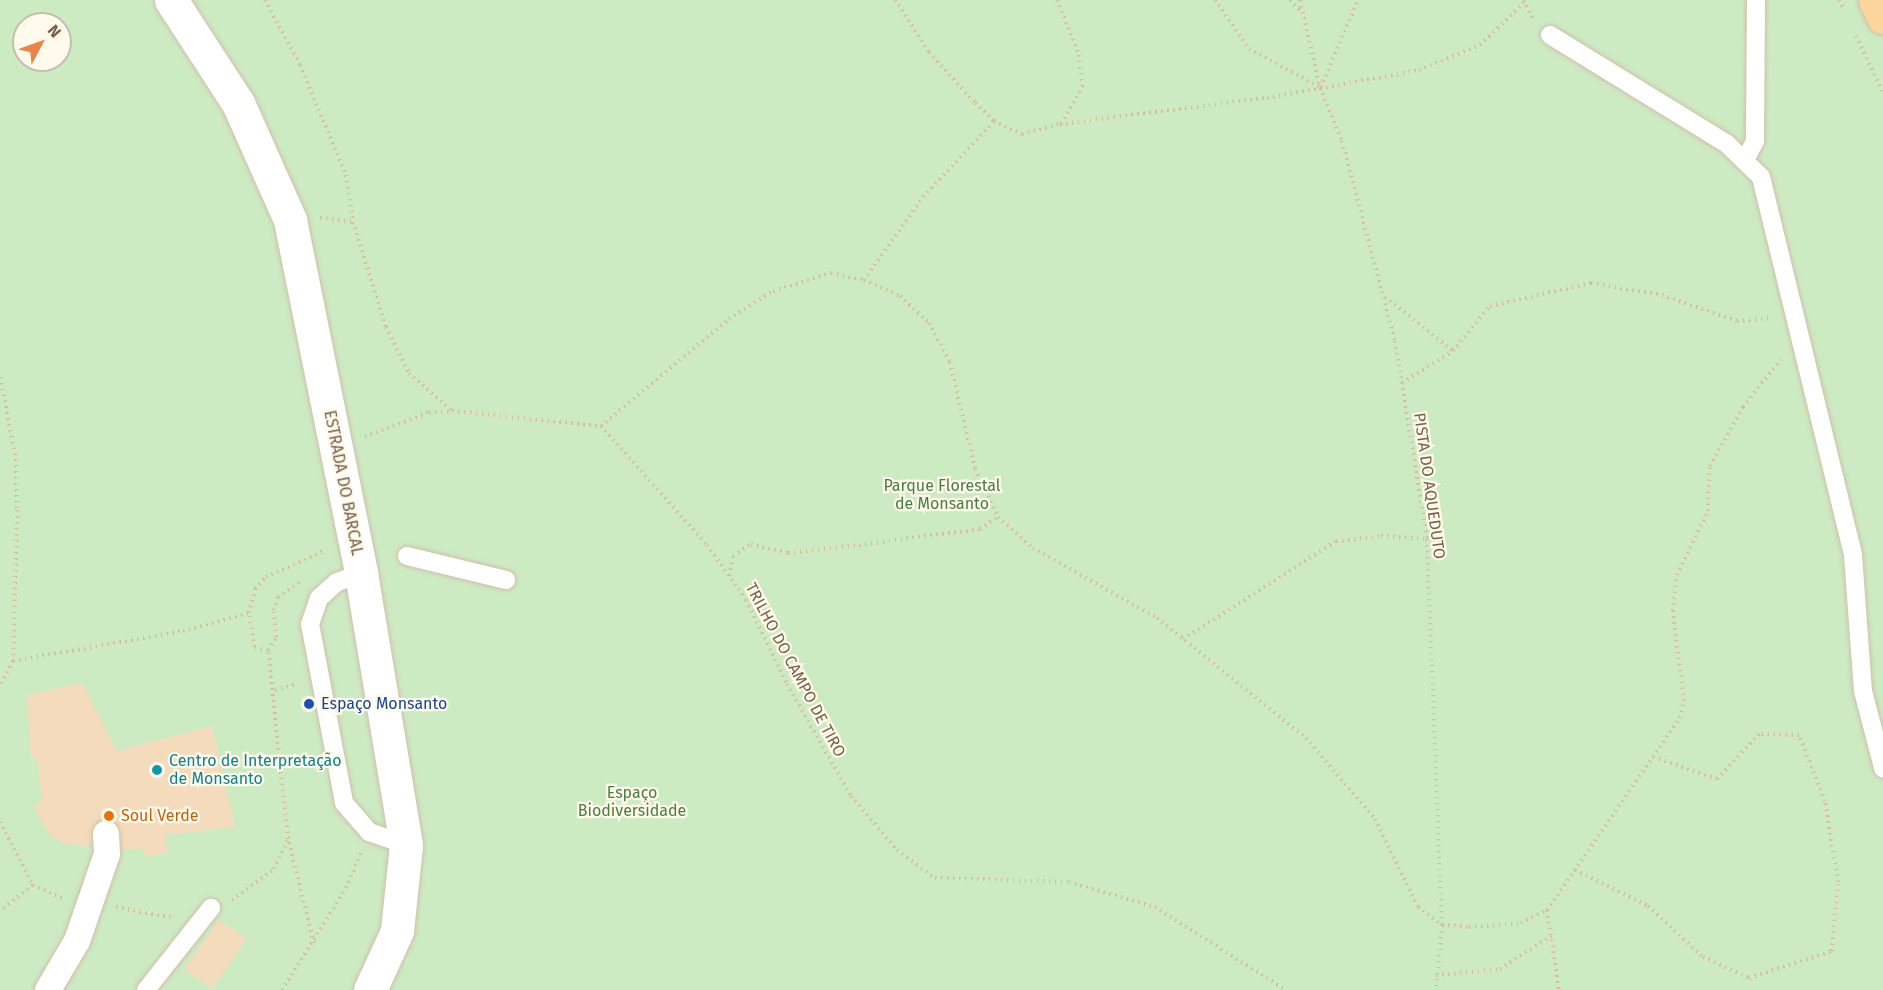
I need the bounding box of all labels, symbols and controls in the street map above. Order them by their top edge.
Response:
north arrow [12,12,72,72]
text: N [44,21,65,41]
street label: ESTRADA DO BARCAL [320,409,366,557]
street label: PISTA DO AQUEDUTO [1409,411,1449,561]
park label: Parque Florestal de Monsanto [883,476,1001,514]
street label: TRILHO DO CAMPO DE TIRO [741,580,849,760]
place label: Espaço Monsanto [321,694,447,714]
marker: Espaço Monsanto [302,697,316,711]
place label: Centro de Interpretação de Monsanto [169,751,342,789]
marker: Centro de Interpretação de Monsanto [150,763,164,777]
park label: Espaço Biodiversidade [578,783,686,821]
place label: Soul Verde [121,806,199,826]
marker: Soul Verde [102,809,116,823]

